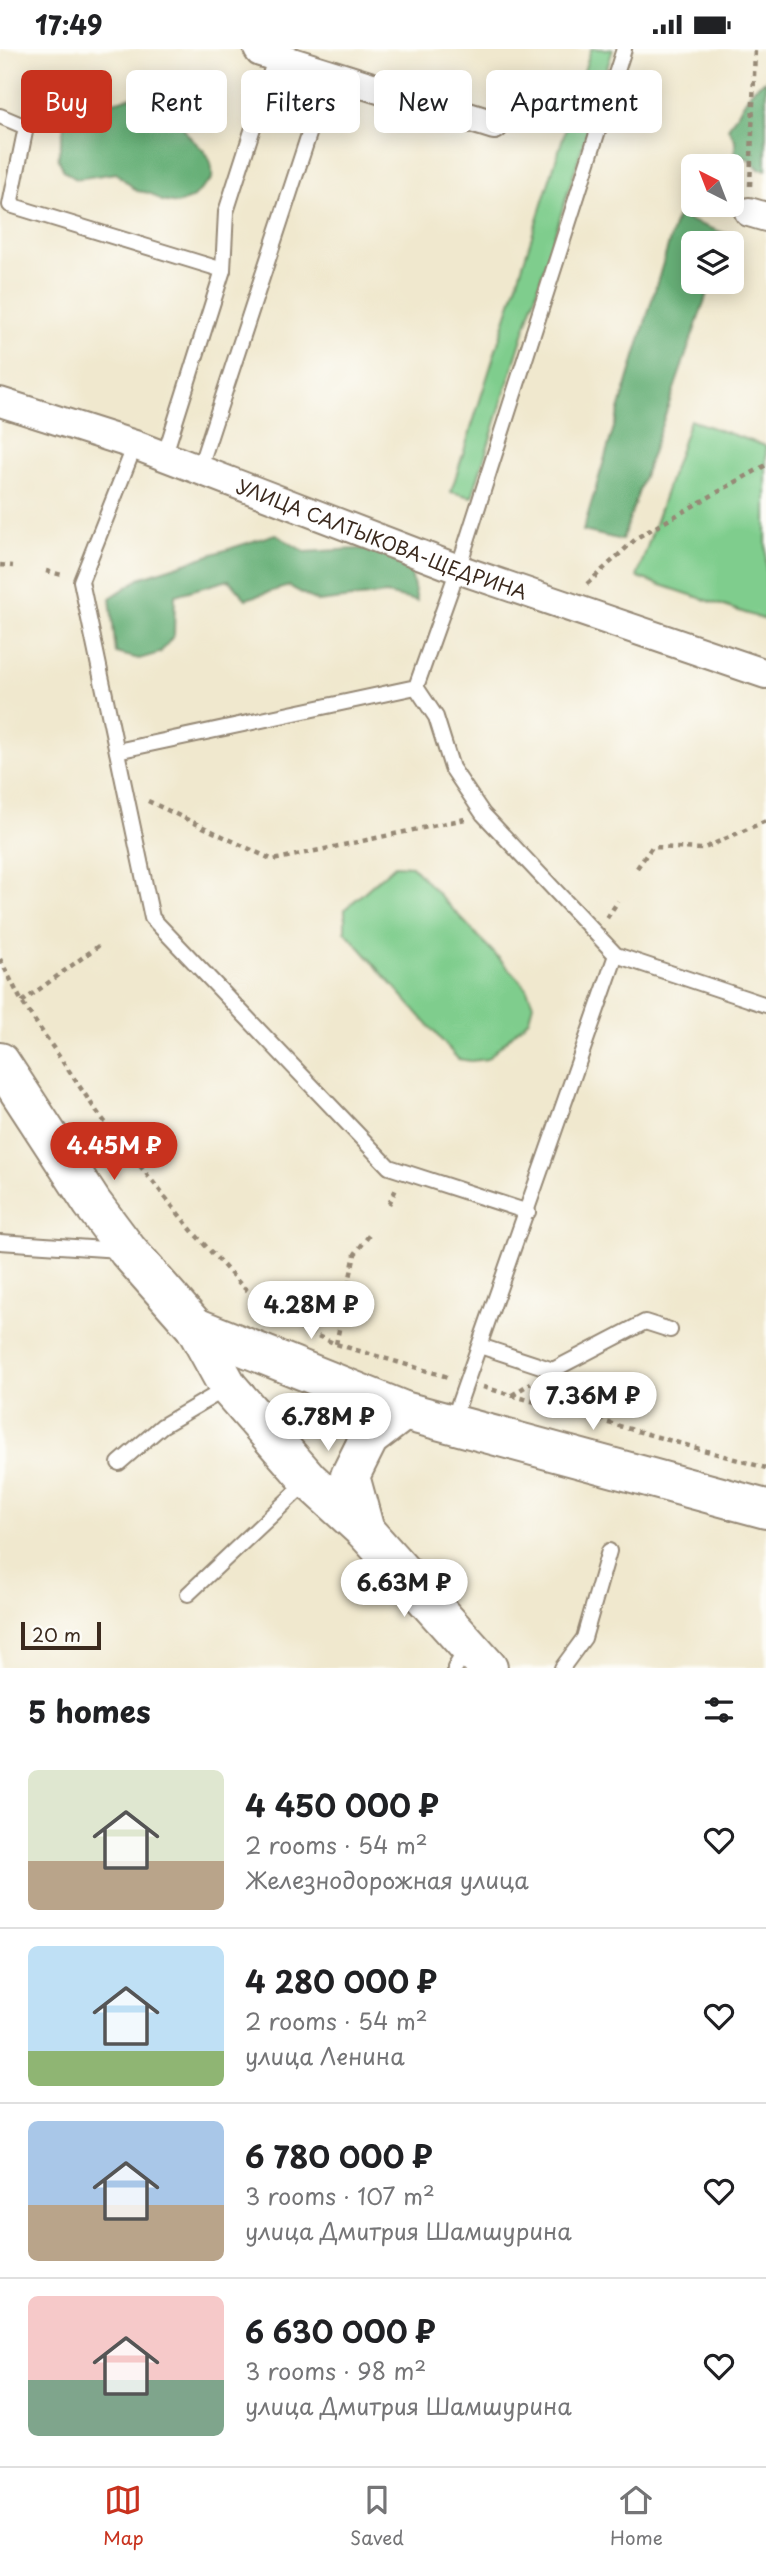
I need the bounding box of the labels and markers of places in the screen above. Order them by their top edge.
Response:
pin: 4.45M ₽ [49,1123,179,1182]
pin: 4.28M ₽ [246,1281,376,1341]
pin: 7.36M ₽ [528,1373,658,1432]
pin: 6.78M ₽ [263,1393,393,1453]
pin: 6.63M ₽ [339,1559,469,1619]

